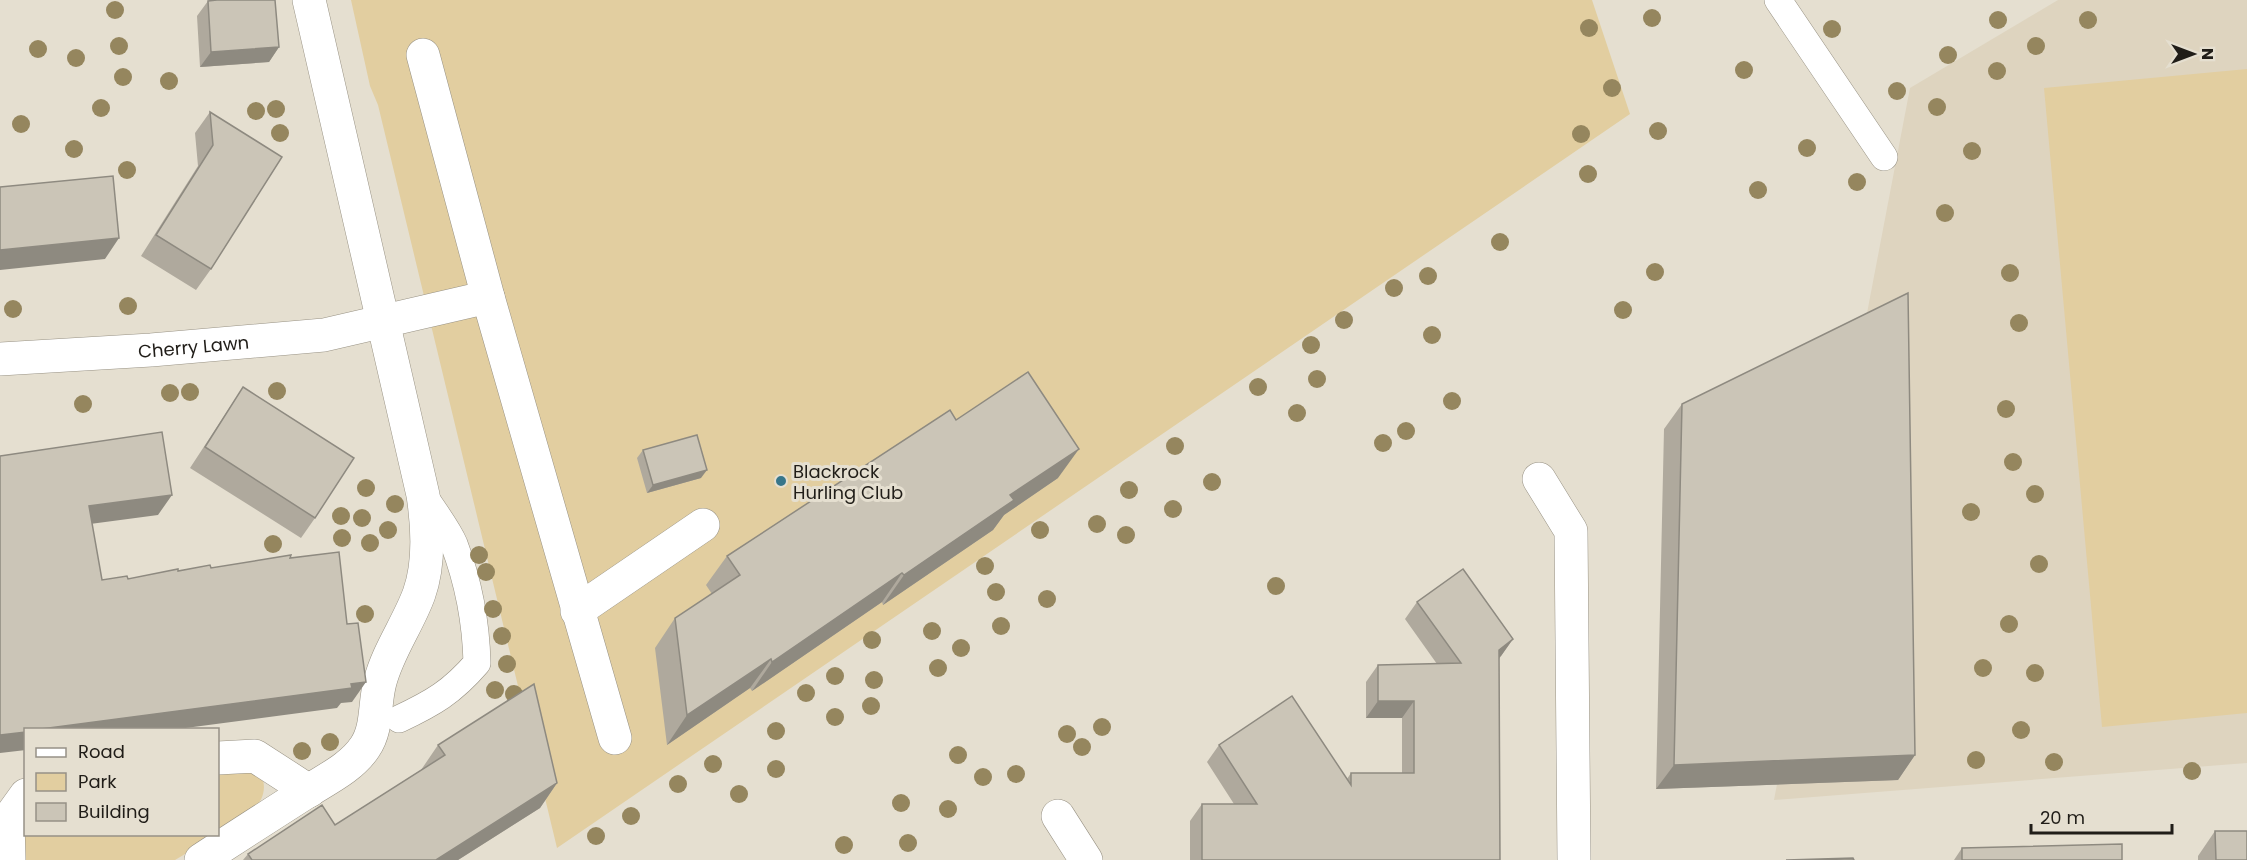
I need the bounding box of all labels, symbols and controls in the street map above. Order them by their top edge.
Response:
north arrow [2163,24,2223,84]
text: N [2196,48,2219,60]
street label: Cherry Lawn [137,329,250,363]
place label: Blackrock Hurling Club [793,459,903,505]
marker: Blackrock Hurling Club [774,474,788,488]
legend [24,728,219,836]
text: Road [78,739,125,764]
text: Park [78,769,117,794]
scale bar [2031,797,2172,835]
text: Building [78,799,150,824]
text: 20 m [2040,805,2085,830]

